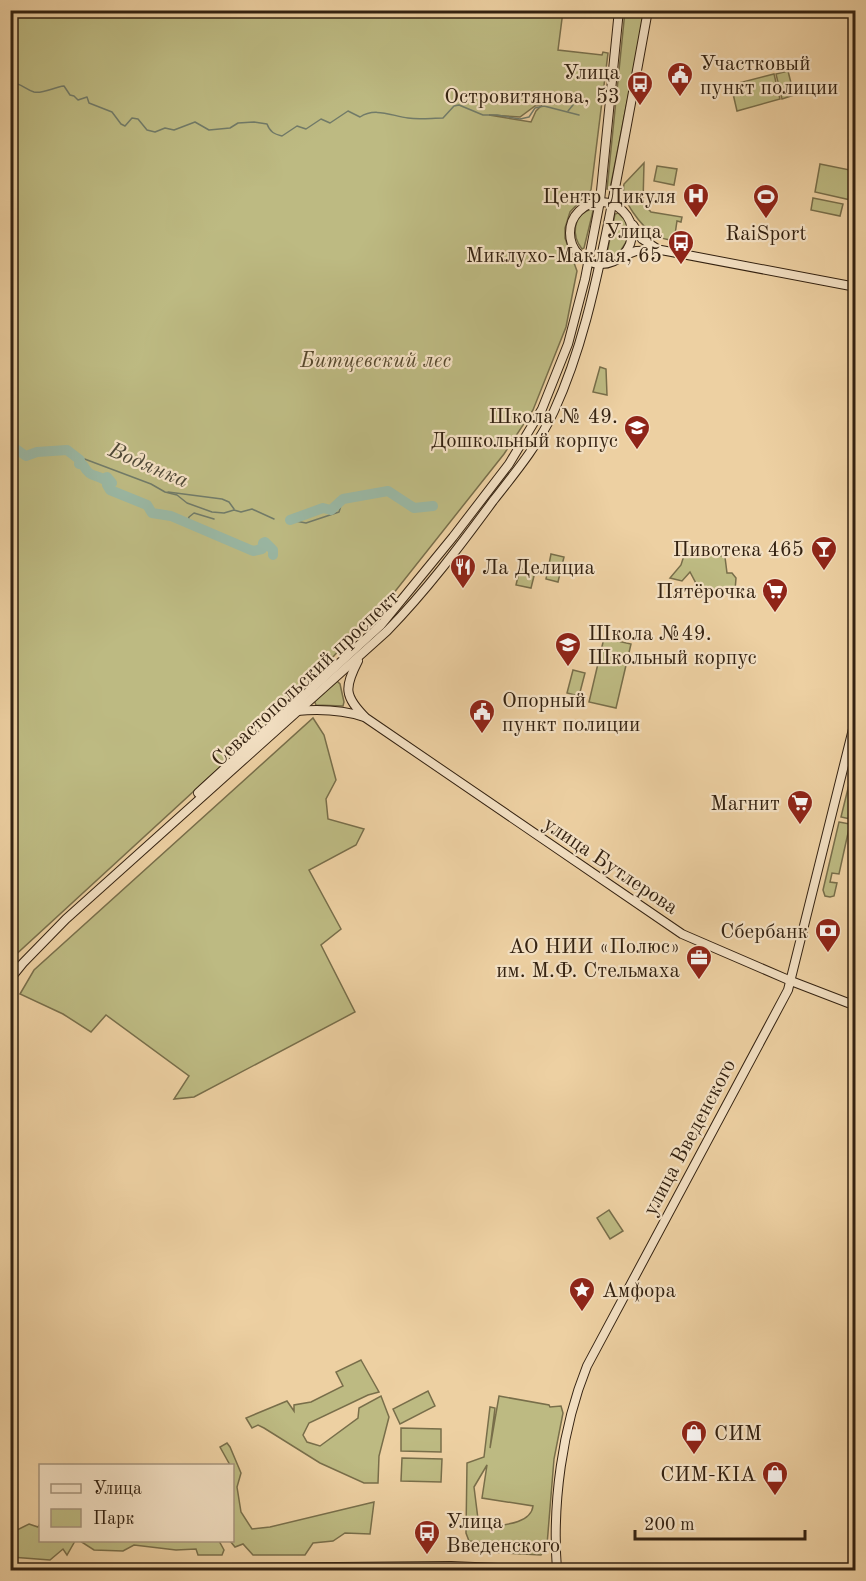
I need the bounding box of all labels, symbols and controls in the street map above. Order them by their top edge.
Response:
place label: Участковый пункт полиции [700,54,838,99]
public building icon: Участковый пункт полиции [665,60,695,98]
place label: Улица Островитянова, 53 [444,63,620,108]
bus stop icon: Улица Островитянова, 53 [625,69,655,107]
hospital icon: Центр Дикуля [681,181,711,219]
sports icon: RaiSport [751,182,781,220]
place label: Центр Дикуля [543,187,676,208]
place label: Улица Миклухо-Маклая, 65 [466,222,662,267]
place label: RaiSport [725,224,807,245]
bus stop icon: Улица Миклухо-Маклая, 65 [666,228,696,266]
park label: Битцевский лес [300,351,451,372]
place label: Школа № 49. Дошкольный корпус [431,407,618,452]
school or university icon: Школа № 49. Дошкольный корпус [622,413,652,451]
water label: Водянка [104,439,192,493]
bar icon: Пивотека 465 [809,534,839,572]
place label: Пивотека 465 [673,540,804,561]
restaurant icon: Ла Делициа [448,552,478,590]
place label: Ла Делициа [482,558,595,579]
supermarket icon: Пятёрочка [760,576,790,614]
place label: Пятёрочка [656,582,756,603]
street label: Севастопольский проспект [208,587,404,771]
place label: Школа №49. Школьный корпус [588,624,757,669]
school or university icon: Школа №49. Школьный корпус [553,630,583,668]
place label: Опорный пункт полиции [502,691,640,736]
public building icon: Опорный пункт полиции [467,697,497,735]
supermarket icon: Магнит [785,788,815,826]
place label: Магнит [710,794,780,815]
street label: улица Бутлерова [539,814,681,919]
bank icon: Сбербанк [813,916,843,954]
place label: Сбербанк [720,922,808,943]
place label: АО НИИ «Полюс» им. М.Ф. Стельмаха [496,937,680,982]
office icon: АО НИИ «Полюс» им. М.Ф. Стельмаха [684,943,714,981]
street label: улица Введенского [640,1056,740,1219]
place icon: Амфора [567,1275,597,1313]
place label: Амфора [602,1281,676,1302]
shop icon: СИМ [679,1418,709,1456]
place label: СИМ [714,1424,762,1445]
shop icon: СИМ-KIA [760,1459,790,1497]
legend [39,1464,234,1542]
place label: СИМ-KIA [660,1465,756,1486]
text: Улица [93,1480,142,1498]
scale bar [635,1503,804,1541]
text: Парк [93,1510,134,1528]
place label: Улица Введенского [446,1512,560,1557]
text: 200 m [644,1516,695,1534]
bus stop icon: Улица Введенского [412,1518,442,1556]

